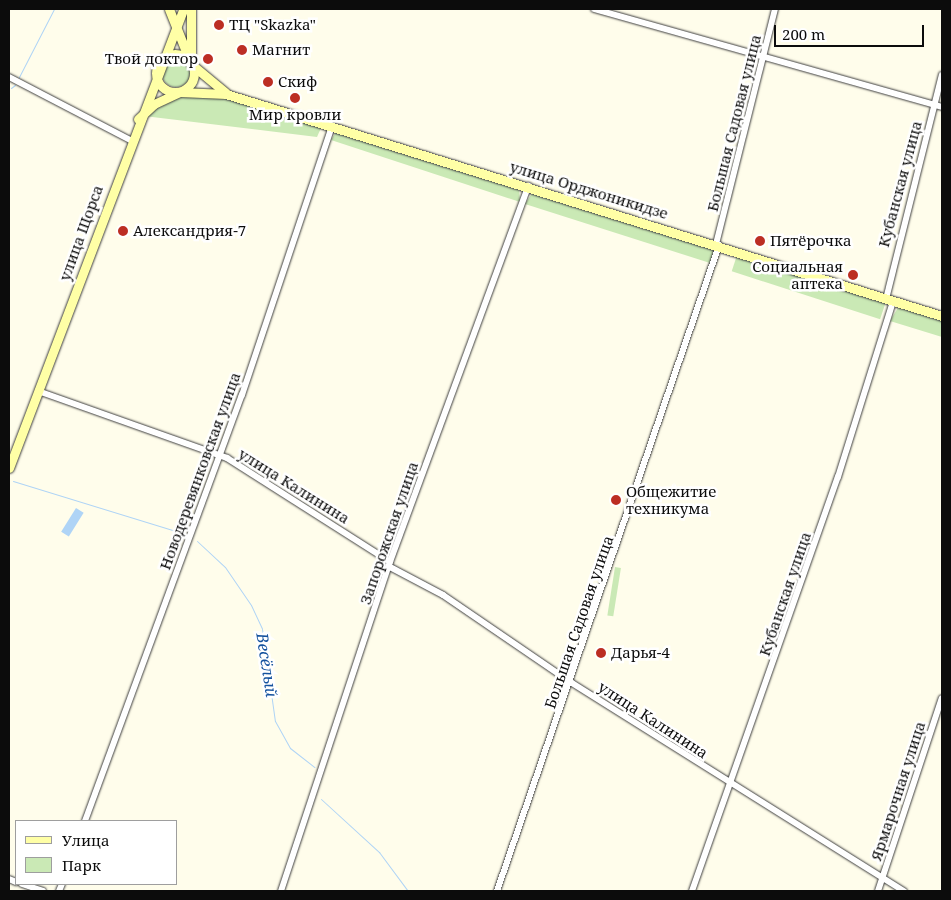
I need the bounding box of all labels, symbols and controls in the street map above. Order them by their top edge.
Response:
scale bar [776,15,926,47]
place label: ТЦ "Skazka" [229,16,316,34]
marker: ТЦ "Skazka" [213,19,225,31]
text: 200 m [782,24,825,44]
street label: Большая Садовая улица [703,33,765,213]
place label: Магнит [252,41,310,59]
marker: Магнит [236,44,248,56]
place label: Твой доктор [105,50,198,68]
marker: Твой доктор [202,53,214,65]
place label: Скиф [278,73,317,91]
marker: Скиф [262,76,274,88]
marker: Мир кровли [289,92,301,104]
place label: Мир кровли [249,106,341,124]
street label: Кубанская улица [874,119,926,249]
street label: улица Орджоникидзе [508,157,670,223]
street label: улица Щорса [55,183,107,283]
place label: Александрия-7 [133,222,246,240]
marker: Александрия-7 [117,225,129,237]
place label: Пятёрочка [770,232,851,250]
marker: Пятёрочка [754,235,766,247]
place label: Социальная аптека [752,257,843,292]
marker: Социальная аптека [847,269,859,281]
street label: Новодеревянковская улица [156,370,244,572]
street label: улица Калинина [235,445,353,527]
street label: Запорожская улица [356,459,422,607]
place label: Общежитие техникума [626,482,716,517]
marker: Общежитие техникума [610,494,622,506]
street label: Кубанская улица [755,530,815,658]
street label: Большая Садовая улица [541,533,617,711]
water label: Весёлый [252,631,282,699]
place label: Дарья-4 [611,644,670,662]
marker: Дарья-4 [595,647,607,659]
street label: улица Калинина [595,678,711,762]
street label: Ярмарочная улица [867,719,929,863]
legend [15,820,178,885]
text: Улица [62,830,110,850]
text: Парк [62,855,101,875]

